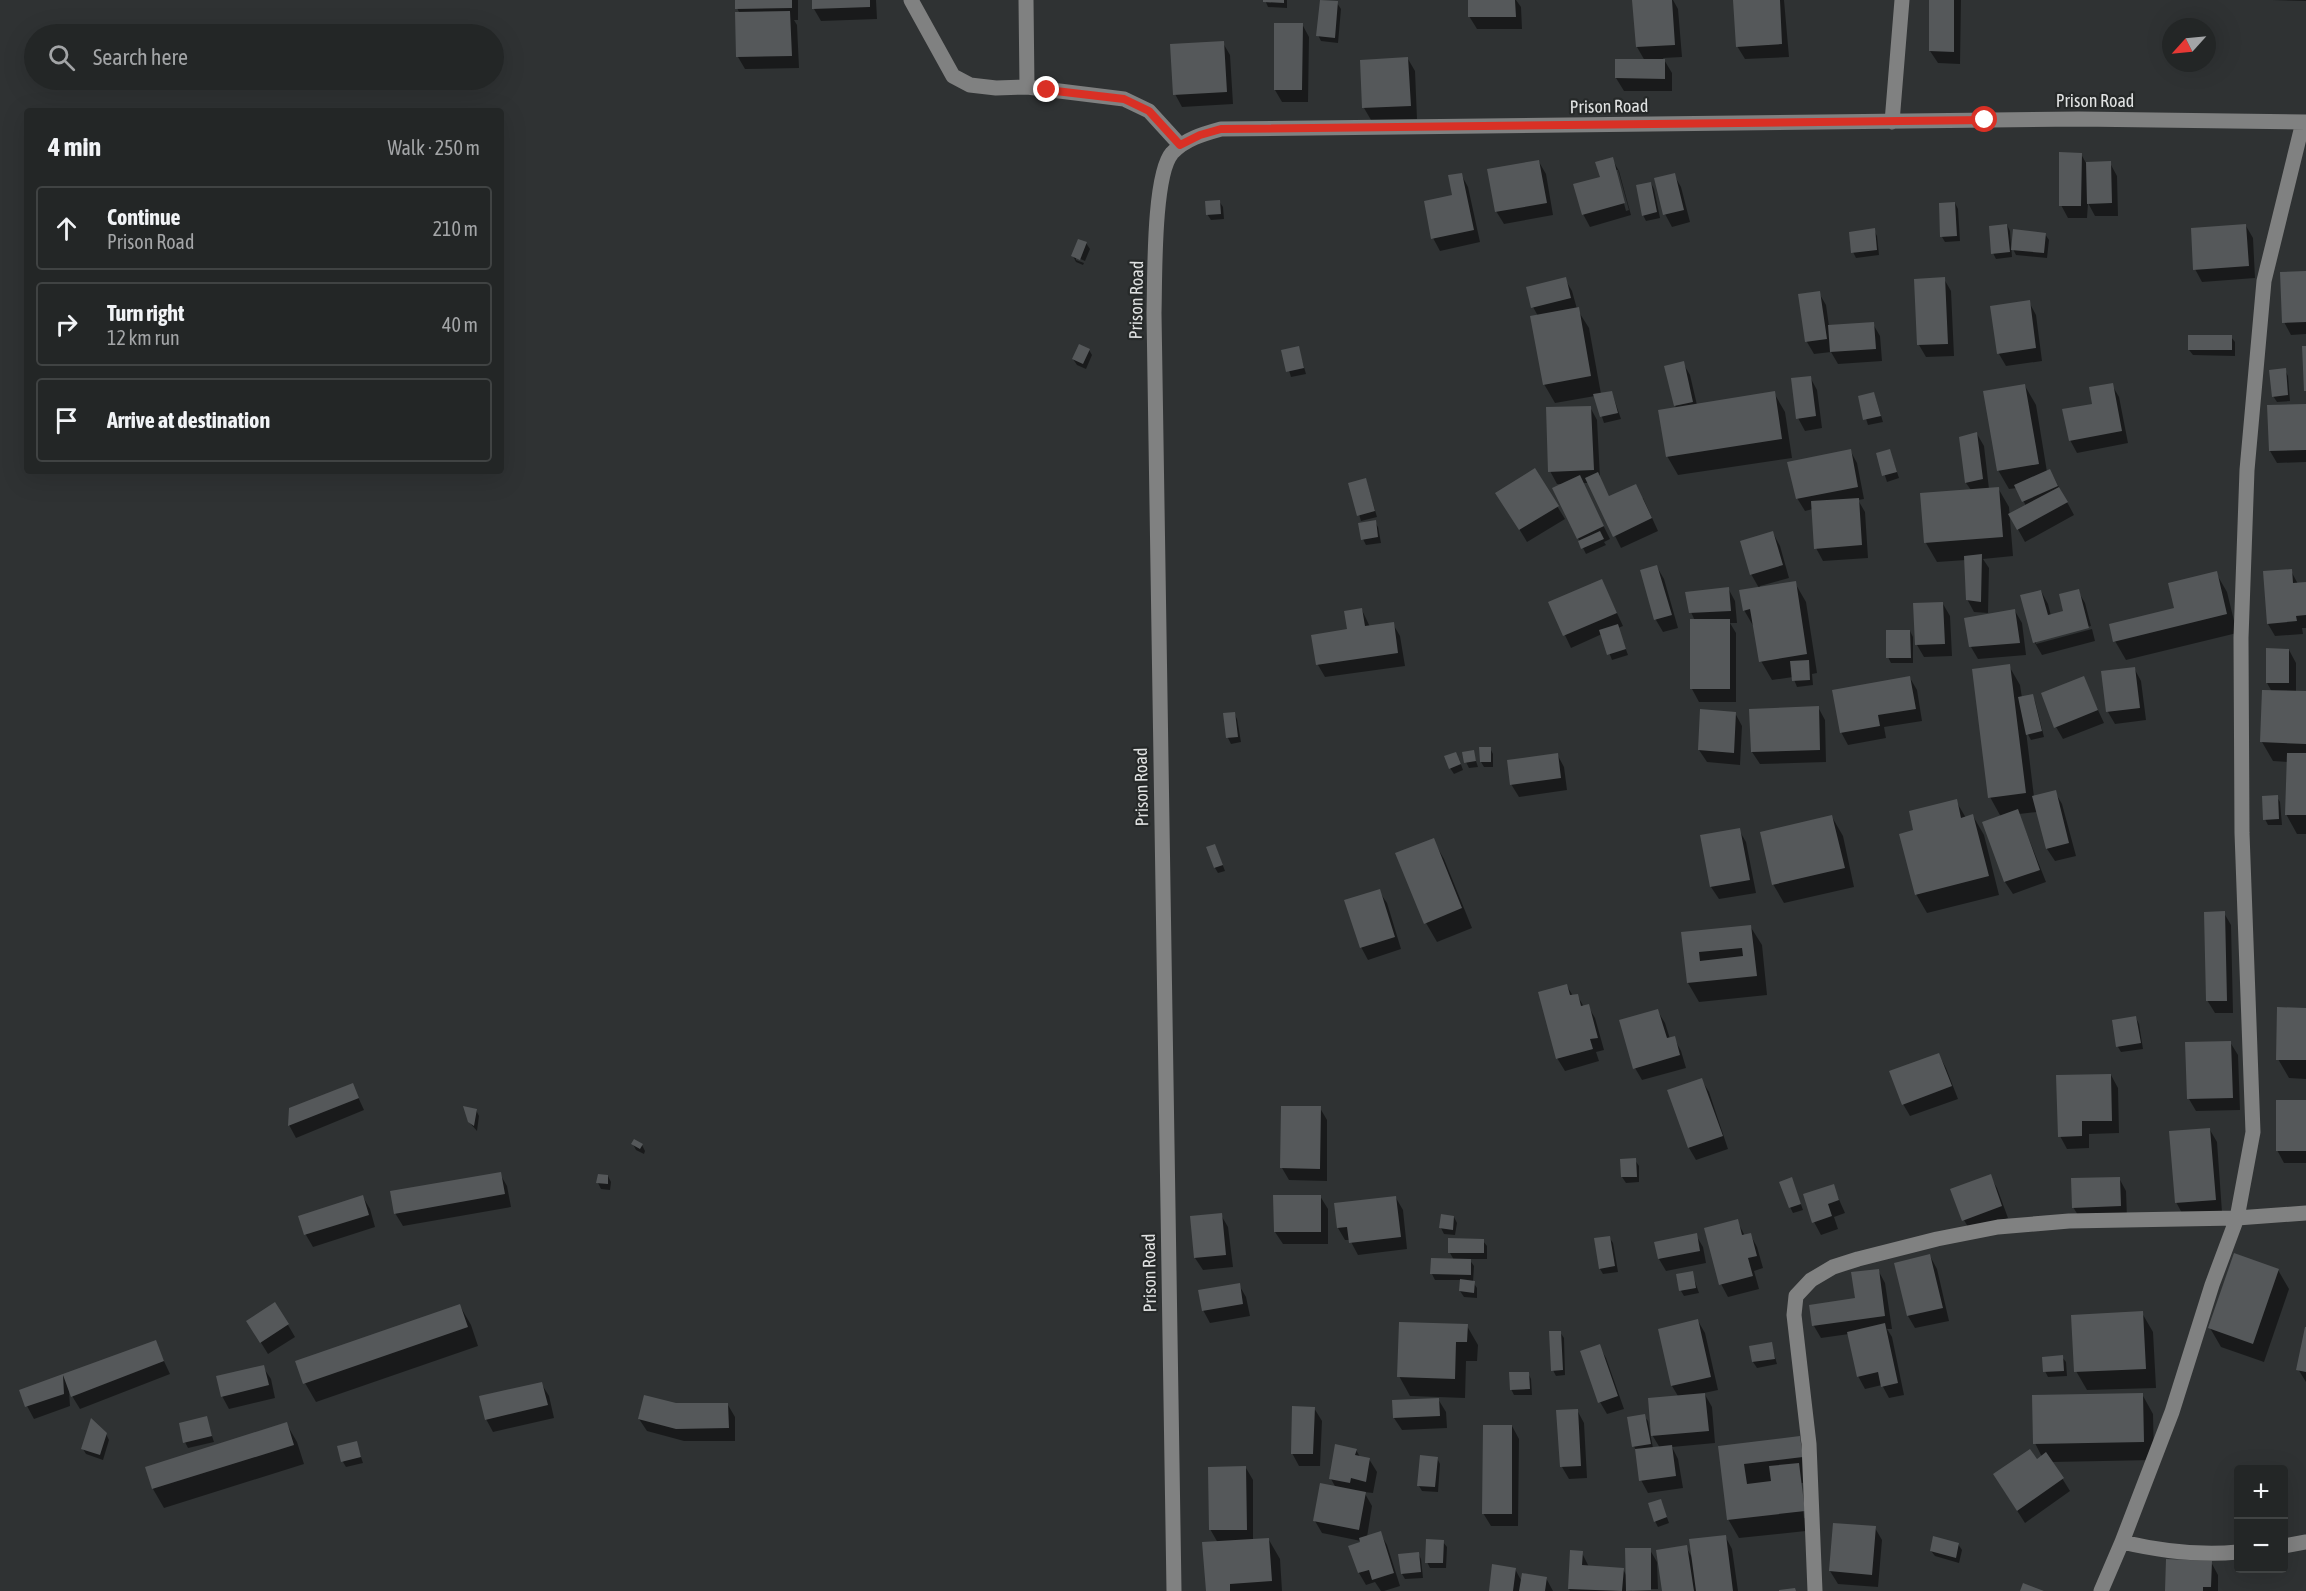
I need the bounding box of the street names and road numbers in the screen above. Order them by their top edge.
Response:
street label: Prison Road [2056,90,2134,111]
street label: Prison Road [1569,95,1649,117]
street label: Prison Road [1125,260,1147,340]
street label: Prison Road [1130,747,1152,827]
street label: Prison Road [1138,1233,1160,1313]

